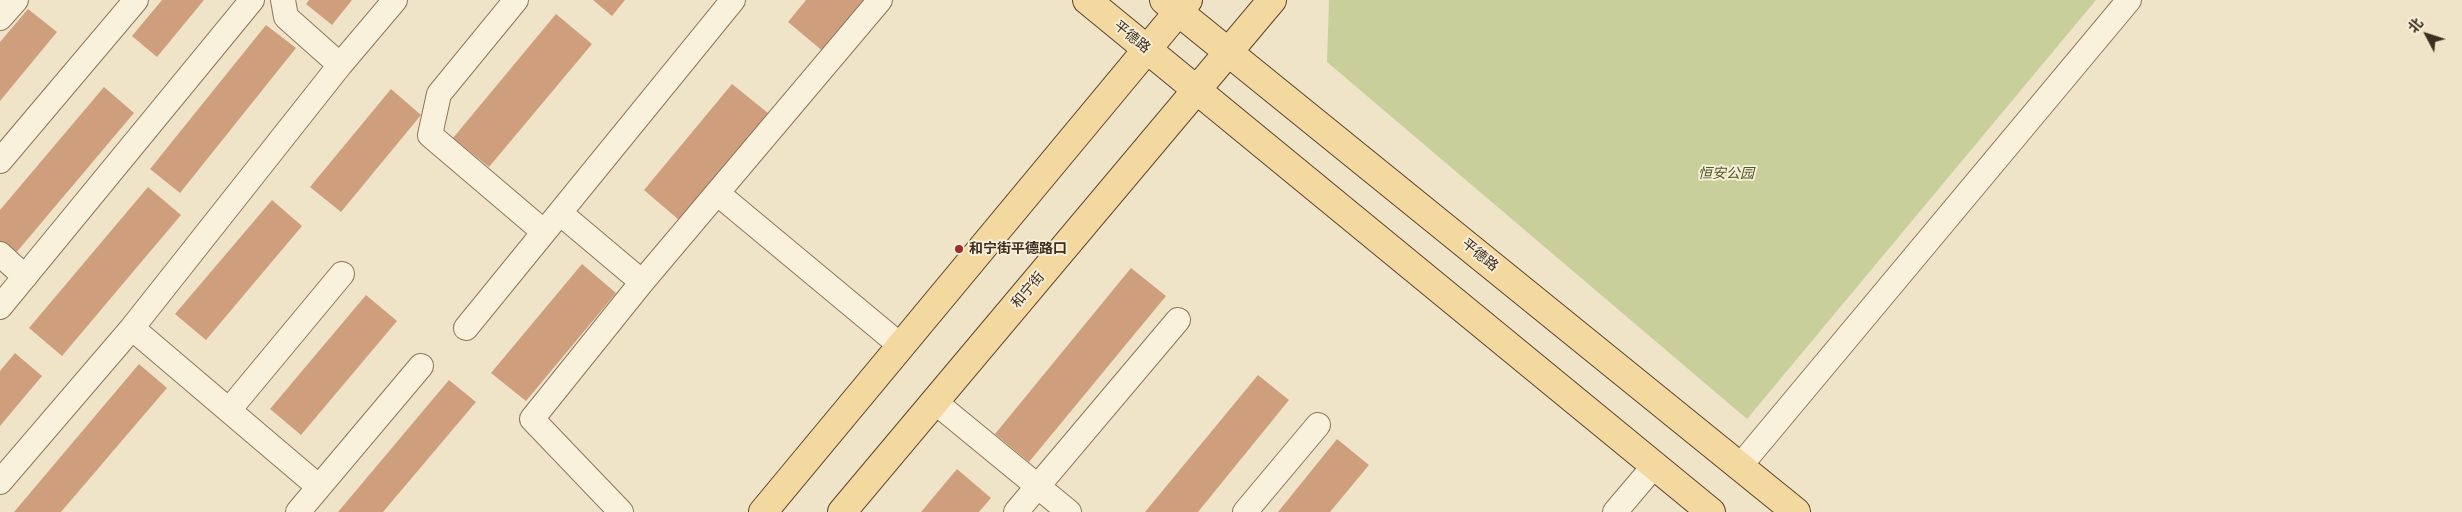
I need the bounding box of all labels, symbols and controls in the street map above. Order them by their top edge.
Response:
north arrow [2402,10,2452,60]
text: 北 [2405,15,2426,36]
street label: 平德路 [1110,17,1154,57]
park label: 恒安公园 [1698,166,1754,182]
street label: 平德路 [1458,235,1502,275]
place label: 和宁街平德路口 [969,241,1067,257]
marker: 和宁街平德路口 [953,243,965,255]
street label: 和宁街 [1008,269,1048,311]

